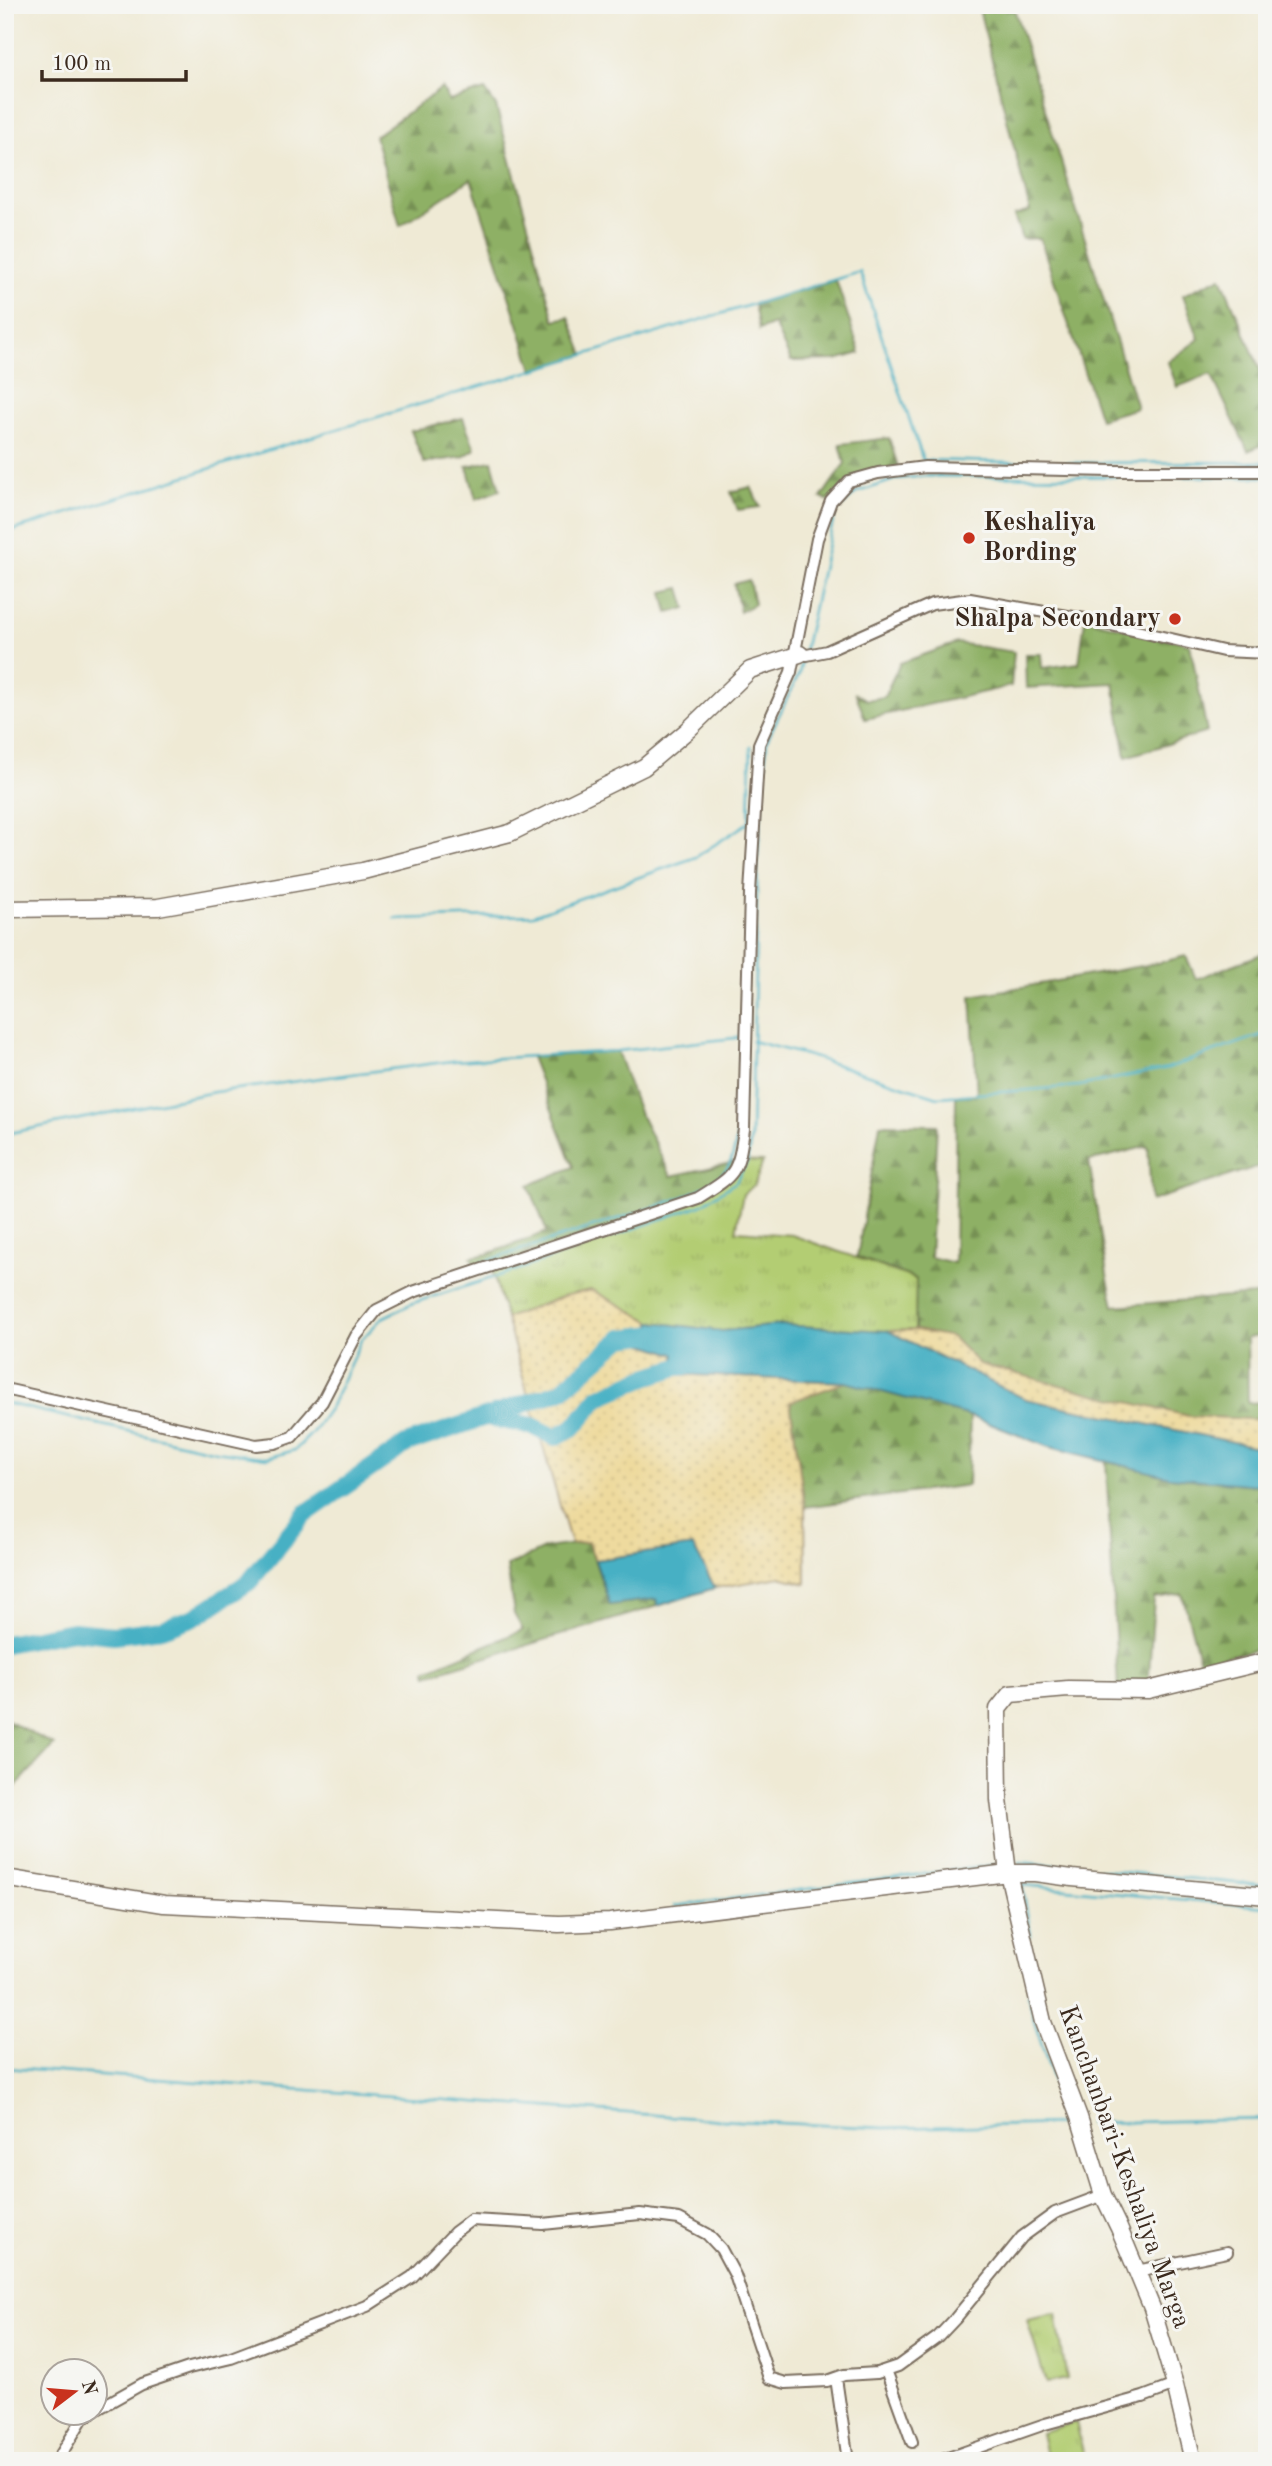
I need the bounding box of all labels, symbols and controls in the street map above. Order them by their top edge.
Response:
scale bar [42,38,186,82]
text: 100 m [52,54,111,75]
place label: Keshaliya Bording [983,510,1096,566]
marker: Keshaliya Bording [961,530,977,546]
place label: Shalpa Secondary [954,606,1161,632]
marker: Shalpa Secondary [1167,611,1183,627]
street label: Kanchanbari-Keshaliya Marga [1053,2002,1195,2332]
north arrow [38,2358,108,2428]
text: N [77,2378,99,2398]

